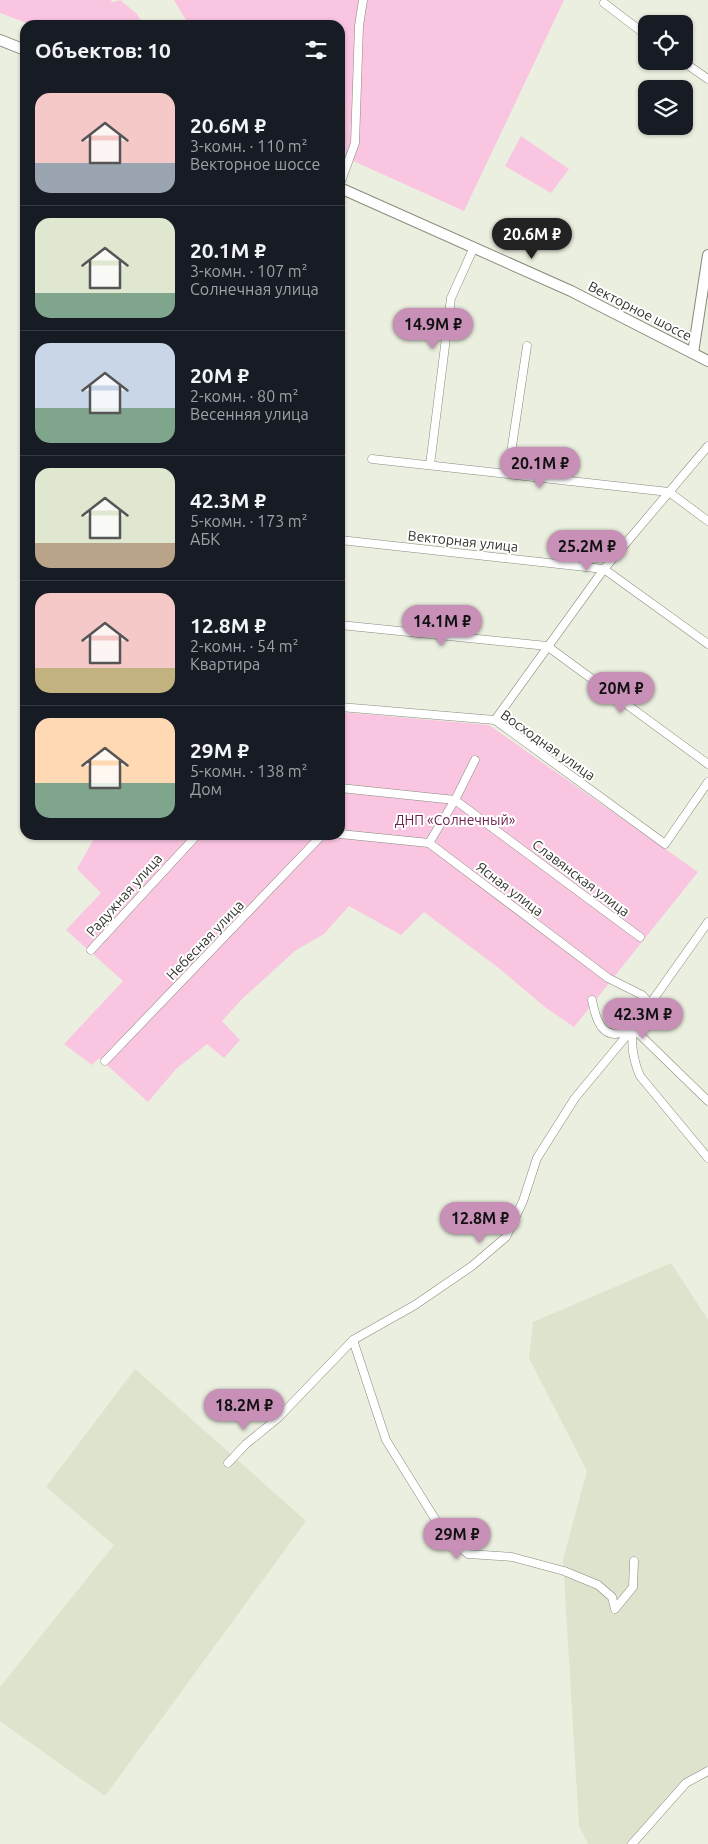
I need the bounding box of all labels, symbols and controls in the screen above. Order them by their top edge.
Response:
map controls [638,15,693,135]
button: locate [638,15,693,70]
icon: filters [302,36,330,64]
text: Объектов: 10 [35,38,171,62]
button: layers [638,80,693,135]
icon: home [75,113,135,173]
text: 20.6M ₽ [190,113,266,137]
text: 3-комн. · 110 m² [190,137,307,155]
text: Векторное шоссе [190,155,320,173]
pin: 20.6M ₽ [486,218,578,260]
text: 20.6M ₽ [503,225,561,243]
icon: home [75,238,135,298]
text: 20.1M ₽ [190,238,266,262]
text: 3-комн. · 107 m² [190,262,307,280]
street label: Векторное шоссе [586,278,694,344]
text: Солнечная улица [190,280,319,298]
pin: 14.9M ₽ [387,308,479,350]
text: 14.9M ₽ [404,315,462,333]
icon: home [75,363,135,423]
text: 20M ₽ [190,363,249,387]
text: 2-комн. · 80 m² [190,387,298,405]
text: Весенняя улица [190,405,309,423]
pin: 20.1M ₽ [494,446,586,489]
text: 20.1M ₽ [511,454,569,472]
icon: home [75,488,135,548]
text: 42.3M ₽ [190,488,266,512]
text: 5-комн. · 173 m² [190,512,307,530]
street label: Векторная улица [407,527,519,555]
text: АБК [190,530,220,548]
pin: 25.2M ₽ [541,530,633,572]
text: 25.2M ₽ [558,537,616,555]
pin: 14.1M ₽ [396,604,488,647]
text: 14.1M ₽ [413,612,471,630]
icon: home [75,613,135,673]
text: 12.8M ₽ [190,613,266,637]
text: 2-комн. · 54 m² [190,637,298,655]
text: Квартира [190,655,260,673]
pin: 20M ₽ [586,672,656,714]
text: 20M ₽ [598,679,644,697]
street label: Восходная улица [498,706,598,784]
icon: home [75,738,135,798]
text: 29M ₽ [190,738,249,762]
text: 5-комн. · 138 m² [190,762,307,780]
text: Дом [190,780,222,798]
park label: ДНП «Солнечный» [395,812,516,828]
street label: Славянская улица [529,836,633,920]
street label: Радужная улица [83,850,165,940]
street label: Ясная улица [473,859,547,919]
street label: Небесная улица [163,897,247,983]
pin: 42.3M ₽ [597,998,689,1040]
text: 42.3M ₽ [614,1005,672,1023]
pin: 12.8M ₽ [434,1202,526,1244]
text: 12.8M ₽ [451,1209,509,1227]
pin: 18.2M ₽ [198,1388,290,1431]
text: 18.2M ₽ [215,1396,273,1414]
pin: 29M ₽ [422,1518,492,1560]
text: 29M ₽ [434,1525,480,1543]

